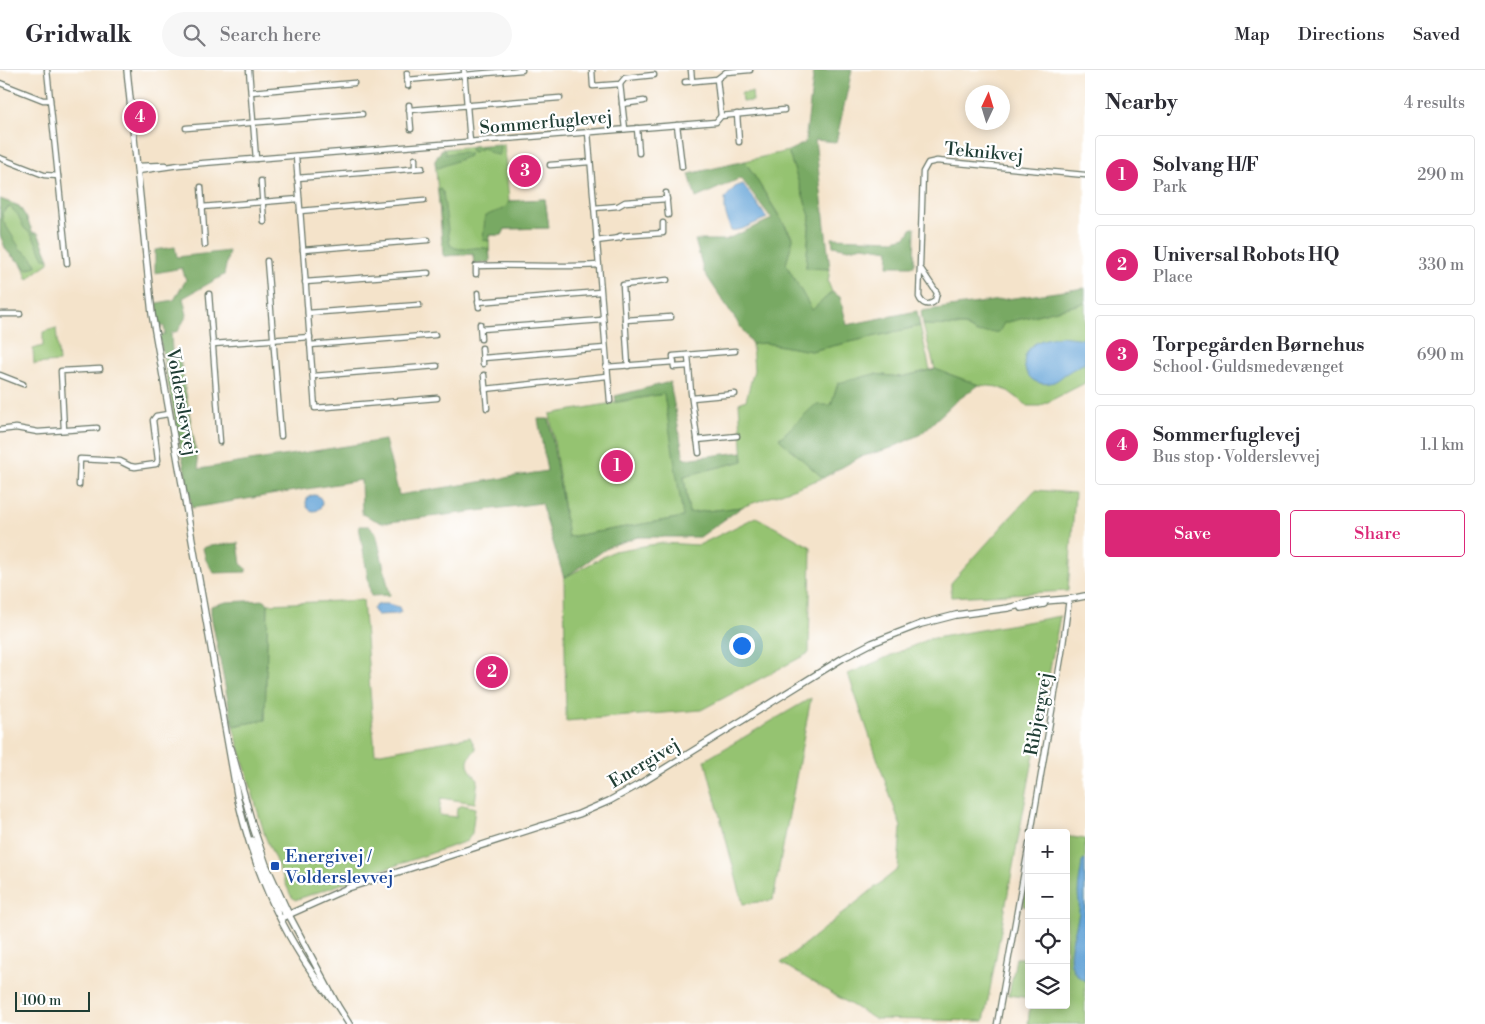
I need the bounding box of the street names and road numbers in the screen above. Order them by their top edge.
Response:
street label: Sommerfuglevej [479,105,614,140]
street label: Teknikvej [943,138,1024,167]
street label: Volderslevvej [161,346,202,458]
street label: Ribjergvej [1020,671,1057,758]
street label: Energivej [605,733,684,794]

